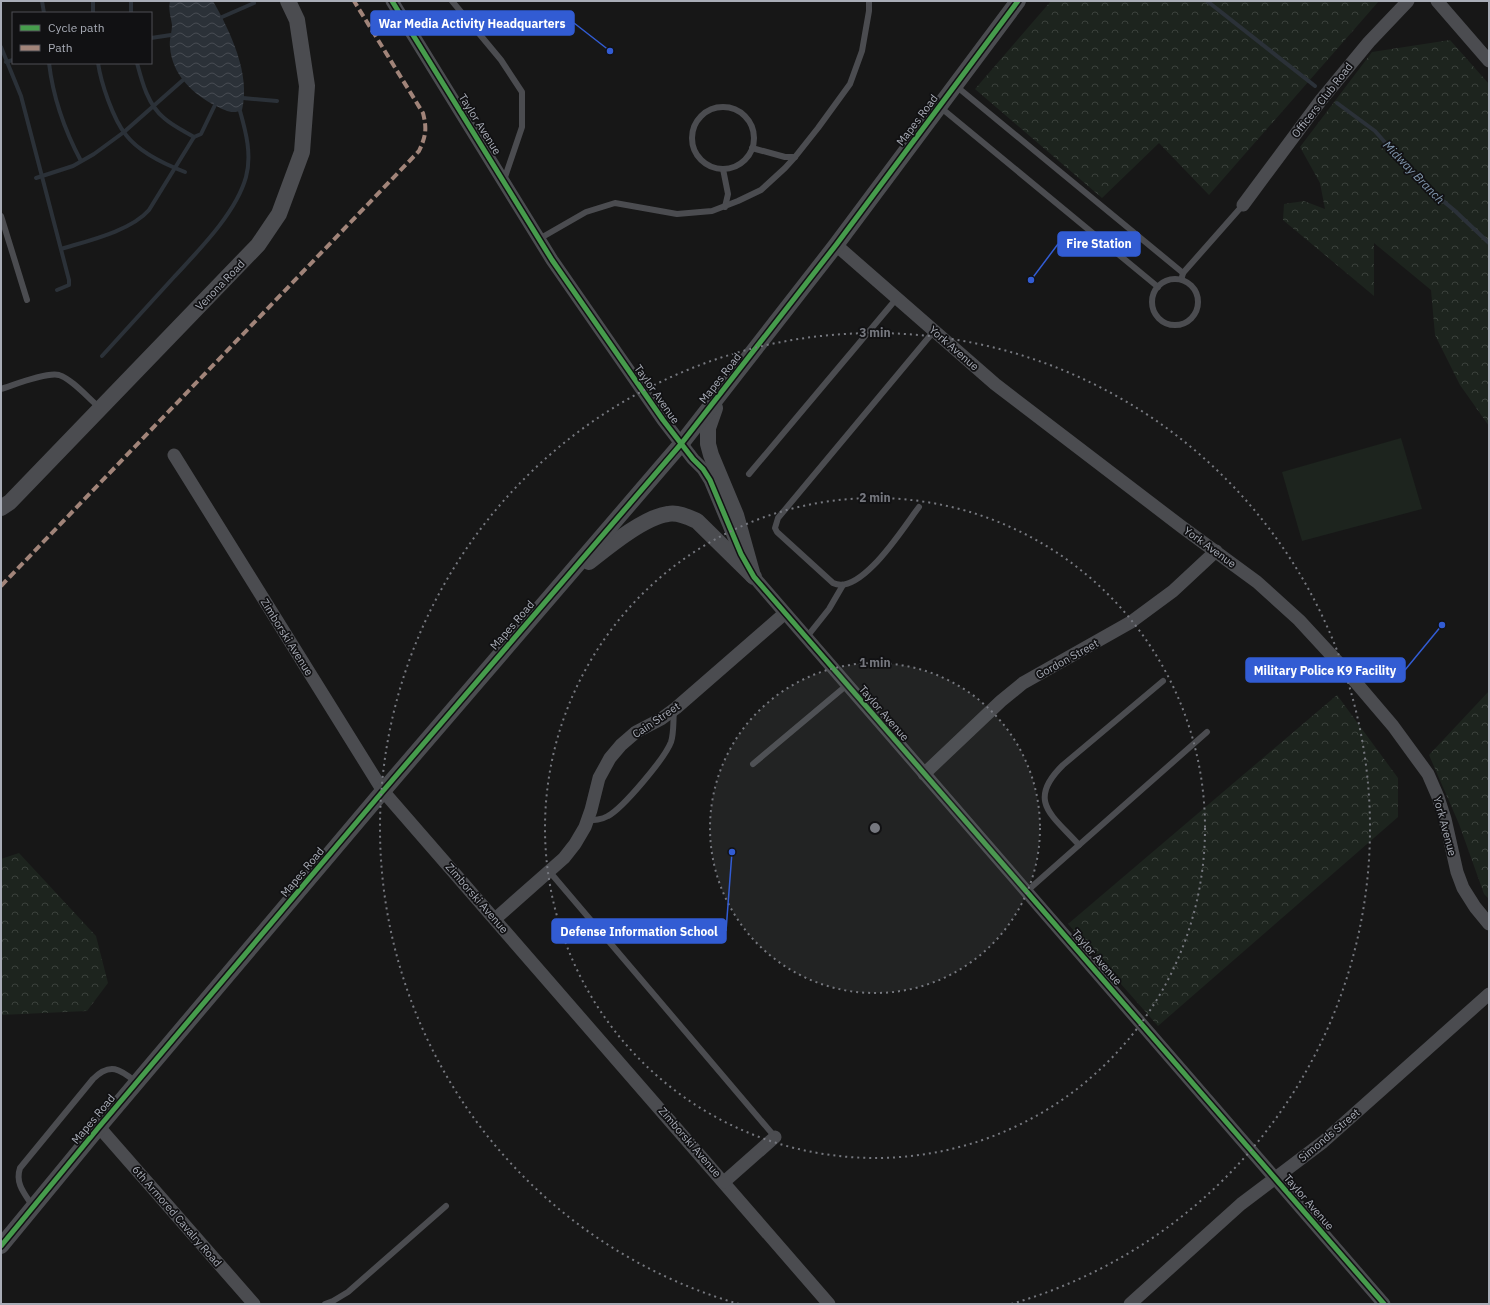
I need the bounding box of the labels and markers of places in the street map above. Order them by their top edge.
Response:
callout: War Media Activity Headquarters [371,11,574,35]
callout: Fire Station [1058,232,1140,256]
callout: Military Police K9 Facility [1246,658,1405,682]
centre of rings [868,821,882,835]
callout: Defense Information School [552,919,726,943]

